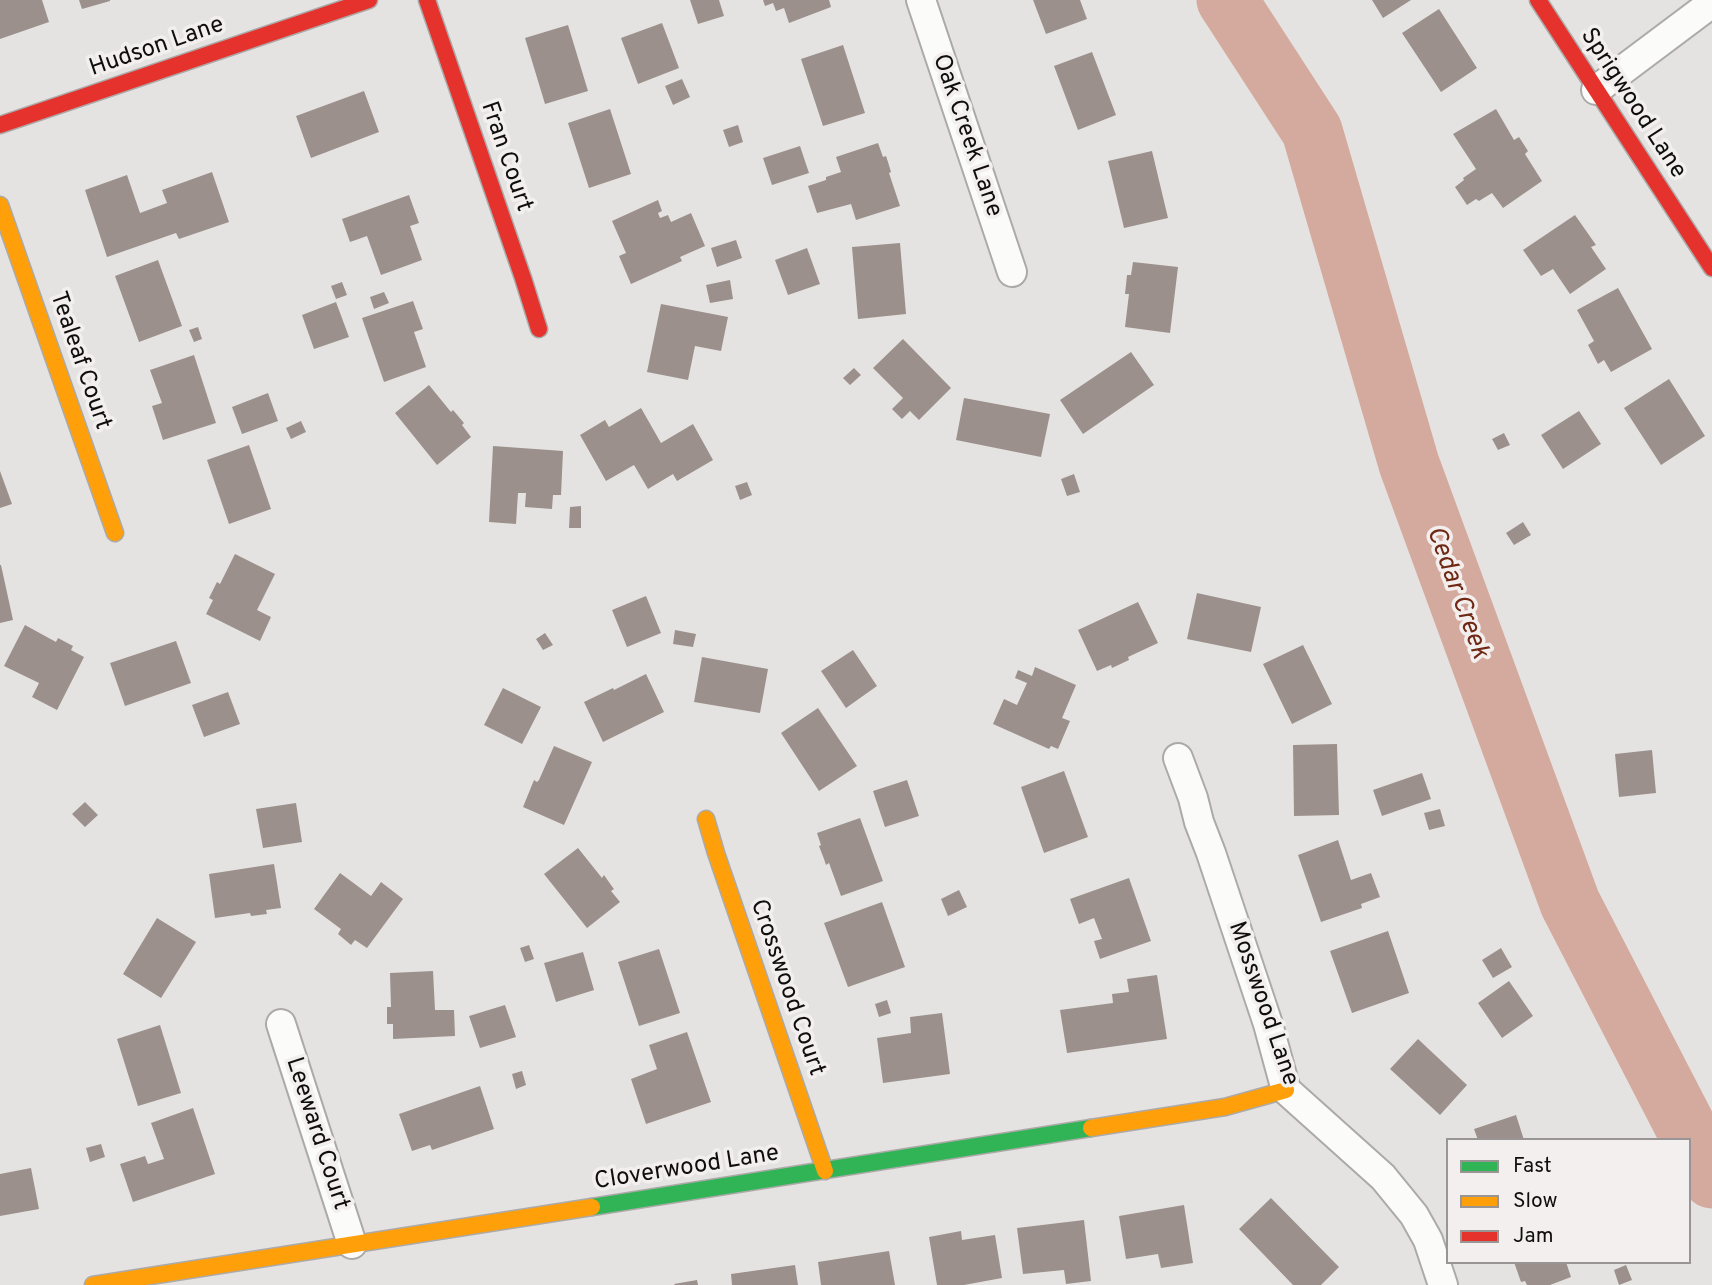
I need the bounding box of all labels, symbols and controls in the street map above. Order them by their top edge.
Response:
street label: Hudson Lane [86,12,228,84]
street label: Sprigwood Lane [1573,23,1691,185]
street label: Oak Creek Lane [925,51,1007,221]
street label: Fran Court [473,98,537,216]
street label: Tealeaf Court [42,288,116,434]
water label: Cedar Creek [1418,523,1494,663]
street label: Crosswood Court [742,896,830,1080]
street label: Mosswood Lane [1220,918,1304,1090]
street label: Leeward Court [278,1054,354,1214]
legend [1446,1138,1691,1264]
street label: Cloverwood Lane [593,1140,781,1198]
text: Fast [1513,1153,1552,1180]
text: Slow [1513,1188,1558,1215]
text: Jam [1513,1223,1554,1250]

